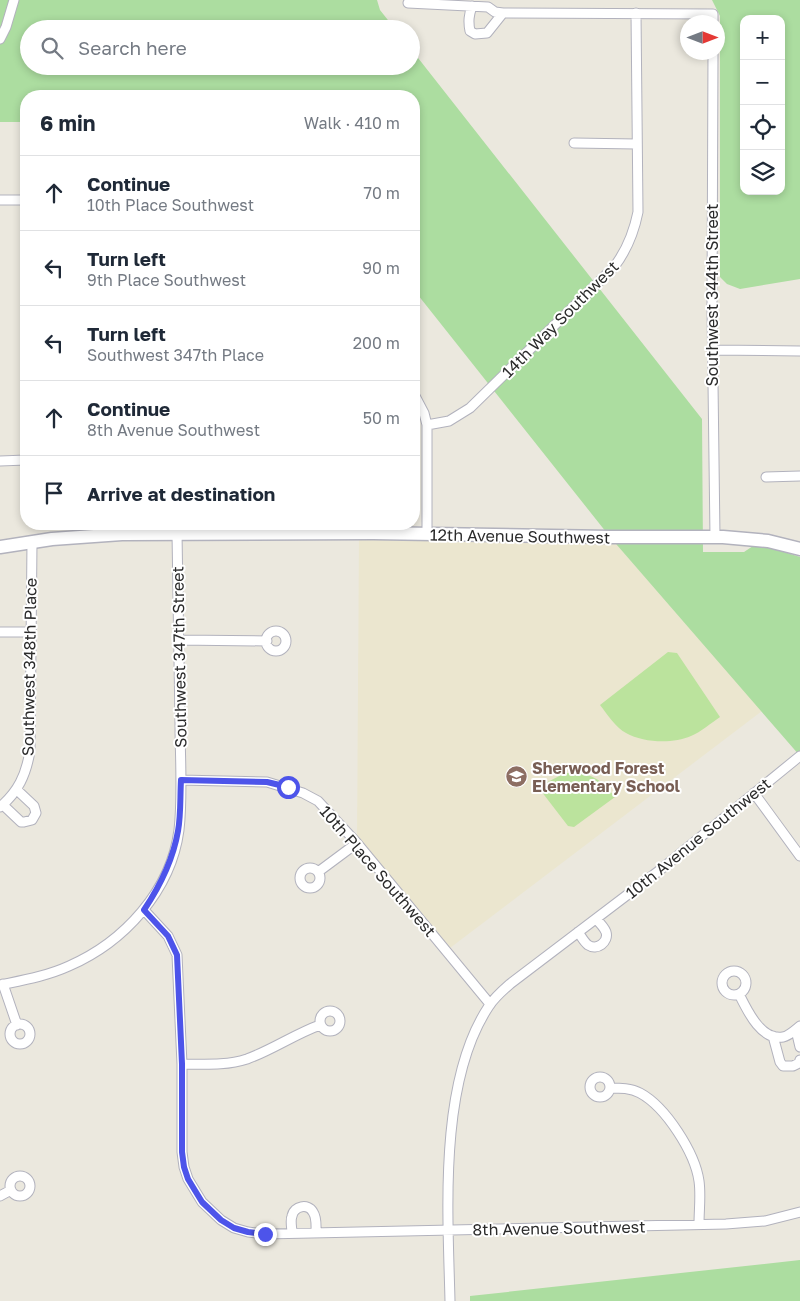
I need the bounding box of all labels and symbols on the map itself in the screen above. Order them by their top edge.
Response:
north arrow [680,15,725,60]
street label: Southwest 344th Street [702,203,722,387]
street label: 14th Way Southwest [498,257,622,381]
street label: 12th Avenue Southwest [430,524,610,548]
street label: Southwest 347th Street [167,566,191,748]
street label: Southwest 348th Place [17,578,41,756]
place label: Sherwood Forest Elementary School [532,758,681,796]
school or university icon: Sherwood Forest Elementary School [504,765,528,789]
street label: 10th Avenue Southwest [621,773,775,903]
route start [277,776,300,799]
street label: 10th Place Southwest [316,801,440,941]
street label: 8th Avenue Southwest [472,1216,646,1240]
route end [254,1223,277,1246]

